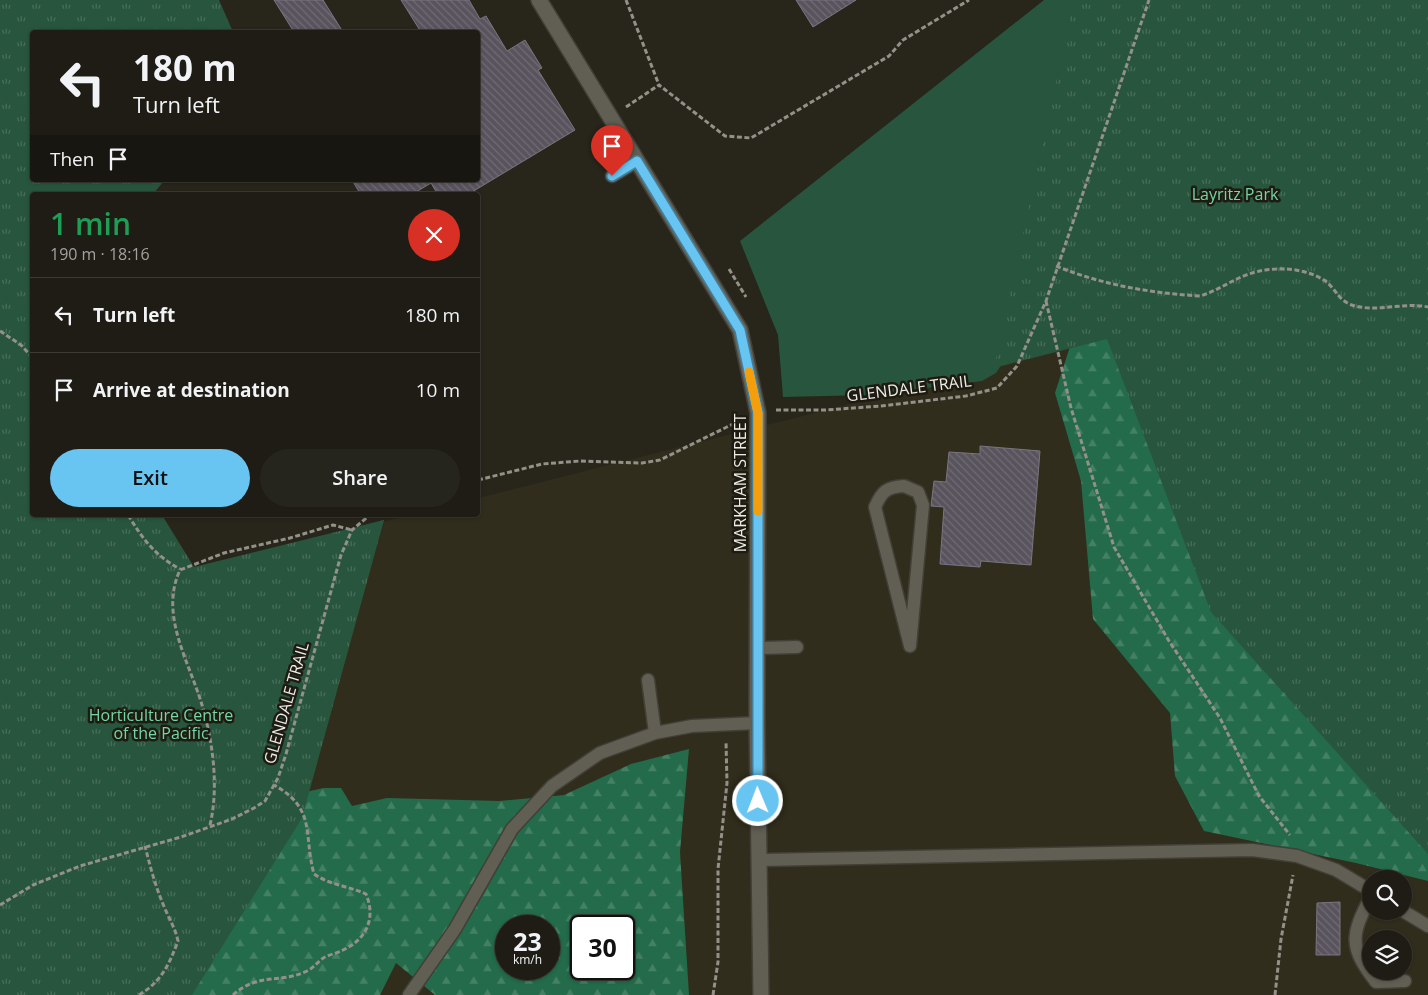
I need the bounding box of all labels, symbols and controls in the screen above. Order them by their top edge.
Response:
text: 180 m [133,44,237,91]
icon: left [50,50,115,115]
text: Turn left [133,89,220,119]
pin [591,125,633,176]
icon: arrive [598,132,626,160]
icon: arrive [104,145,132,173]
text: Then [50,146,94,172]
park label: Layritz Park [1192,183,1279,205]
text: 1 min [50,203,131,244]
button: close [408,209,460,261]
text: 190 m · 18:16 [50,243,150,265]
icon: left [50,301,78,329]
text: Turn left [93,302,175,328]
text: 180 m [405,302,460,328]
street label: GLENDALE TRAIL [845,369,973,407]
icon: arrive [50,376,78,404]
text: Arrive at destination [93,377,290,403]
text: 10 m [416,377,460,403]
street label: MARKHAM STREET [729,413,751,552]
button: Exit [50,449,250,507]
button: Share [260,449,460,507]
street label: GLENDALE TRAIL [258,640,314,766]
park label: Horticulture Centre of the Pacific [89,704,233,744]
position arrow [731,774,783,826]
map controls [1362,870,1412,980]
button: search [1362,870,1412,920]
speed limit sign: 30 [570,915,635,980]
text: 23 [513,924,542,958]
button: layers [1362,930,1412,980]
text: km/h [513,951,542,968]

